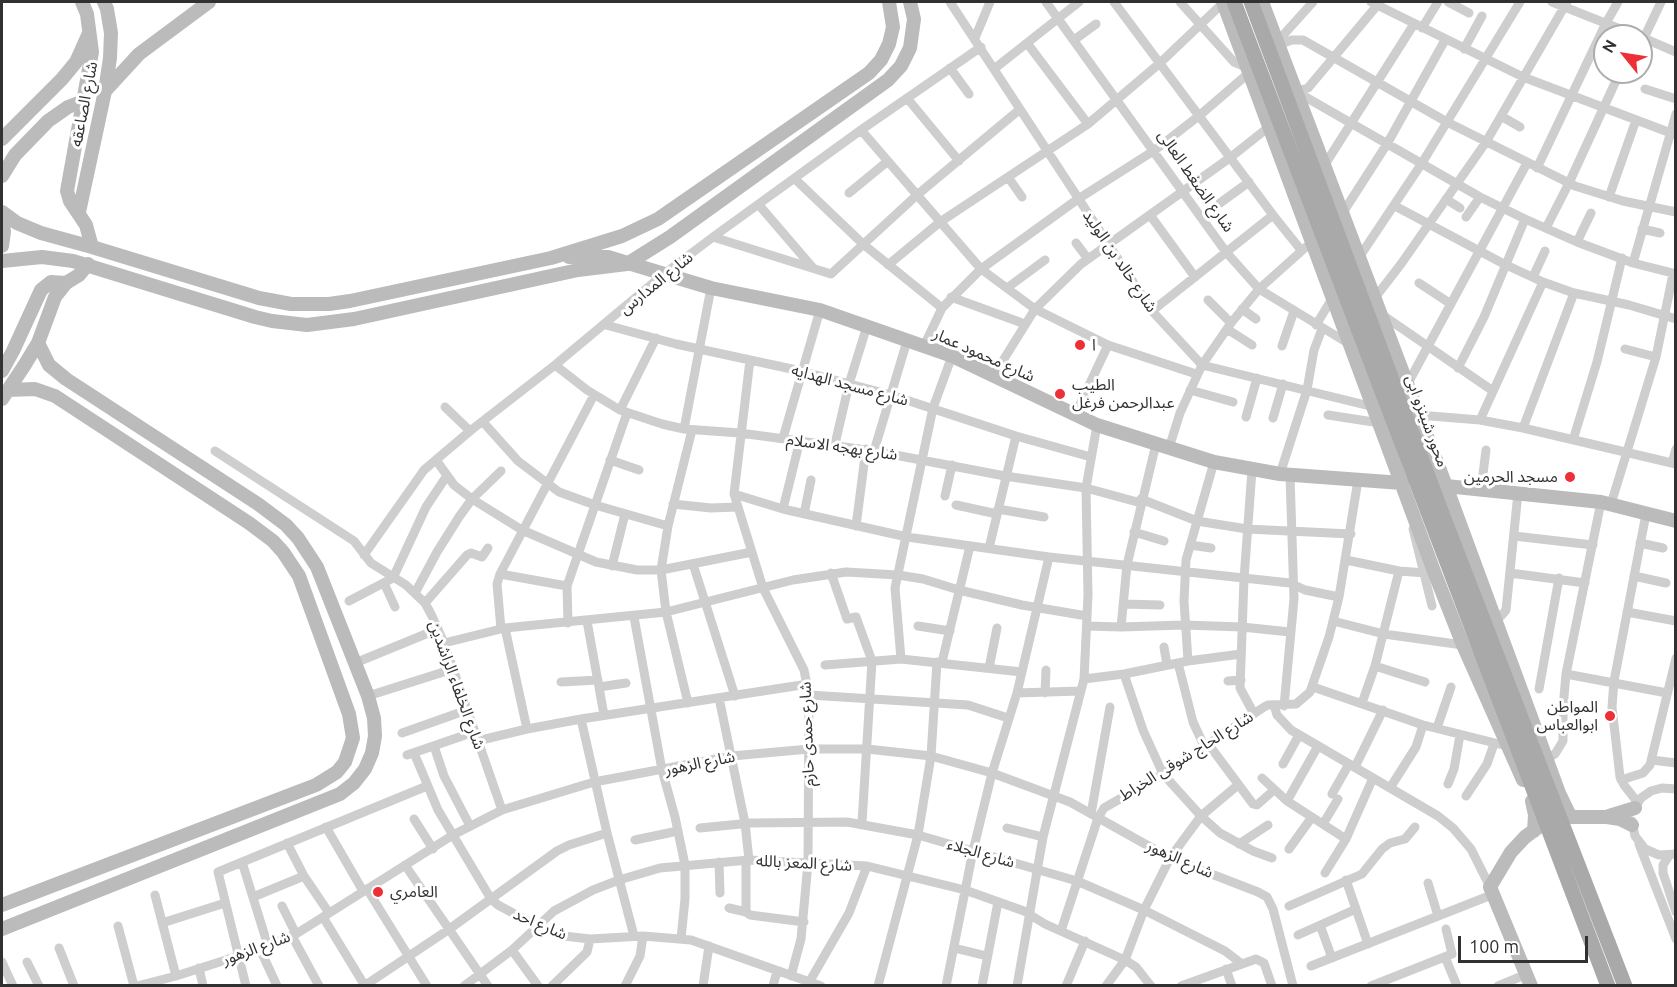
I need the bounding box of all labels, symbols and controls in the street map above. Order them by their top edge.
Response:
north arrow [1593,24,1653,84]
text: N [1598,36,1620,56]
street label: شارع الصاعقه [66,60,102,148]
street label: شارع الضغط العالى [1154,126,1238,236]
street label: شارع خالد بن الوليد [1079,206,1161,316]
street label: شارع المدارس [615,247,697,319]
street label: شارع محمود عمار [930,324,1038,386]
place label: ا [1092,335,1096,355]
marker: ا [1073,338,1087,352]
street label: شارع مسجد الهدايه [789,360,911,410]
street label: محور شينزو ابى [1401,372,1453,470]
place label: الطيب عبدالرحمن فرغل [1072,375,1175,413]
marker: الطيب عبدالرحمن فرغل [1053,387,1067,401]
street label: شارع بهجه الاسلام [785,430,899,464]
place label: مسجد الحرمين [1464,467,1558,487]
marker: مسجد الحرمين [1563,470,1577,484]
street label: شارع الخلفاء الراشدين [425,618,489,752]
street label: شارع حمدى حازم [796,681,818,787]
place label: المواطن ابوالعباس [1537,697,1598,735]
street label: شارع الحاج شوقى الخراط [1115,707,1257,805]
marker: المواطن ابوالعباس [1603,709,1617,723]
street label: شارع الزهور [663,747,737,779]
street label: شارع الجلاء [945,834,1017,872]
street label: شارع الزهور [1144,836,1216,882]
street label: شارع المعز بالله [756,851,852,875]
place label: العامري [390,882,438,902]
marker: العامري [371,885,385,899]
street label: شارع احد [510,904,570,944]
scale bar [1461,924,1592,962]
street label: شارع الزهور [219,927,293,969]
text: 100 m [1469,936,1519,956]

